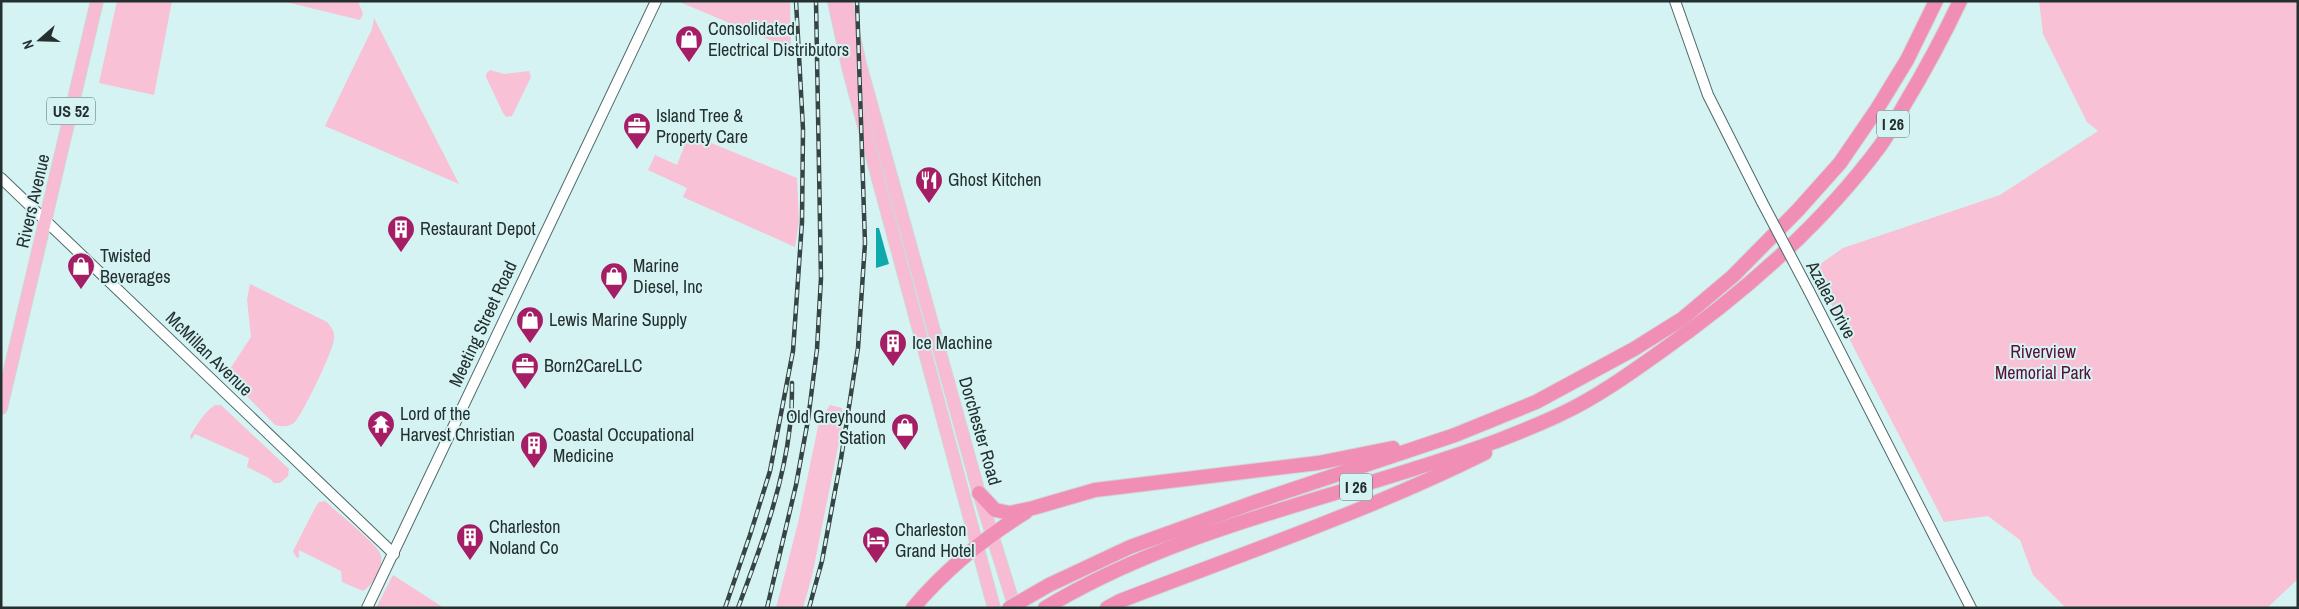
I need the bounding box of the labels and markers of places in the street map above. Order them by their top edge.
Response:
place label: Consolidated Electrical Distributors [708,16,849,62]
shop icon: Consolidated Electrical Distributors [674,24,704,63]
place label: Island Tree & Property Care [656,103,748,149]
office icon: Island Tree & Property Care [622,111,652,150]
restaurant icon: Ghost Kitchen [914,165,944,204]
place label: Ghost Kitchen [948,167,1042,192]
building icon: Restaurant Depot [386,214,416,253]
place label: Restaurant Depot [420,216,536,241]
place label: Twisted Beverages [100,243,171,289]
shop icon: Twisted Beverages [66,251,96,290]
place label: Marine Diesel, Inc [633,253,703,299]
shop icon: Marine Diesel, Inc [599,261,629,300]
shop icon: Lewis Marine Supply [515,305,545,344]
place label: Lewis Marine Supply [549,307,687,332]
building icon: Ice Machine [878,328,908,367]
place label: Ice Machine [912,330,992,355]
office icon: Born2CareLLC [510,351,540,390]
place label: Born2CareLLC [544,353,642,378]
place label: Lord of the Harvest Christian [400,401,515,447]
place label: Old Greyhound Station [786,404,886,450]
temple icon: Lord of the Harvest Christian [366,409,396,448]
shop icon: Old Greyhound Station [890,412,920,451]
place label: Coastal Occupational Medicine [553,422,694,468]
building icon: Coastal Occupational Medicine [519,430,549,469]
place label: Charleston Noland Co [489,514,560,560]
place label: Charleston Grand Hotel [895,517,975,563]
building icon: Charleston Noland Co [455,522,485,561]
hotel icon: Charleston Grand Hotel [861,525,891,564]

